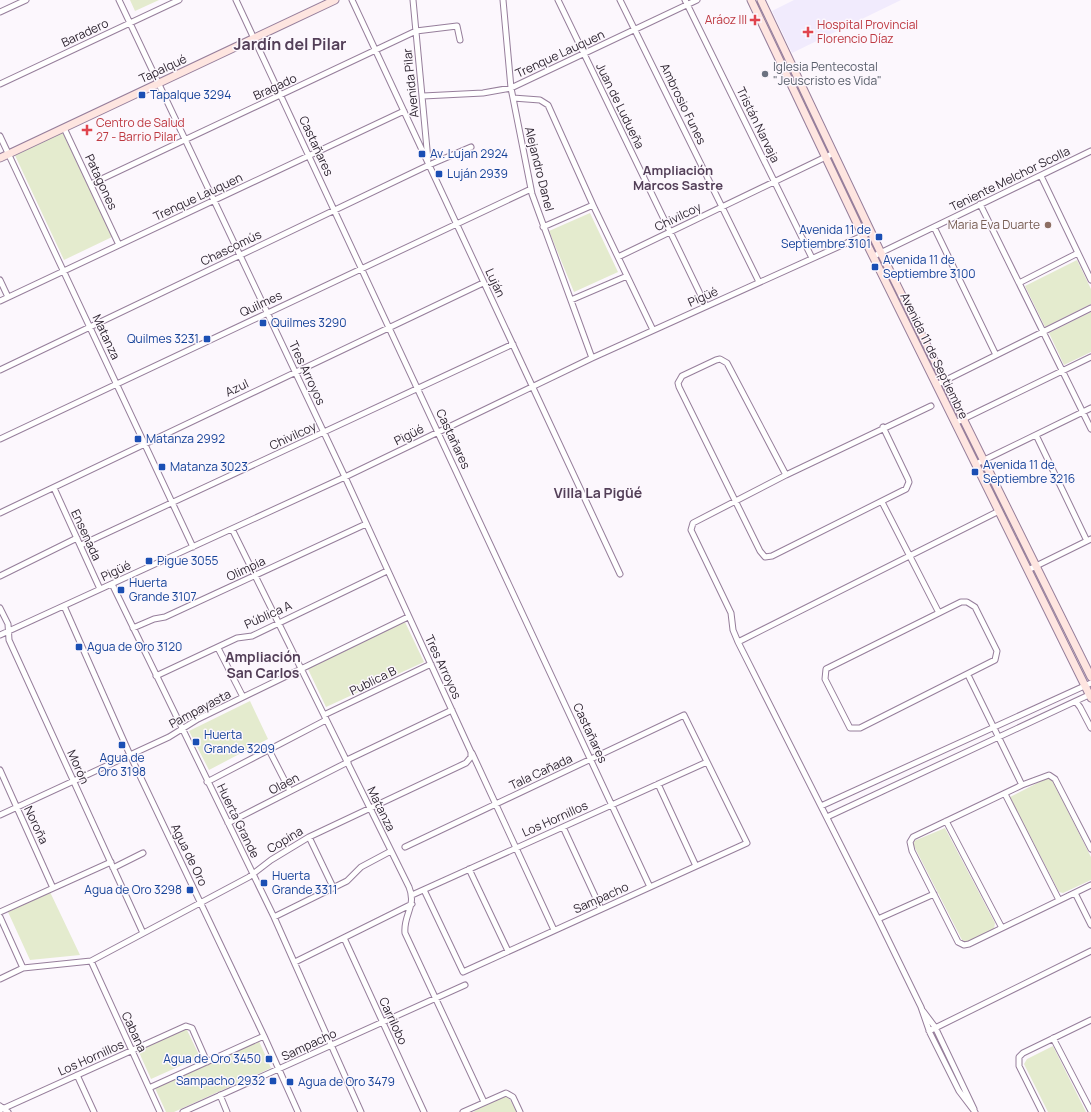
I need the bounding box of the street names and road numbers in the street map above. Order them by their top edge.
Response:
street label: Baradero [58,14,111,51]
street label: Trenque Lauquen [512,25,607,82]
street label: Avenida Pilar [398,47,423,119]
street label: Tapalqué [136,50,189,87]
street label: Juan de Ludueña [592,60,649,152]
street label: Ambrosio Funes [656,60,710,147]
street label: Bragado [250,69,299,104]
street label: Tristán Narvaja [733,84,784,165]
street label: Castañares [295,113,338,179]
street label: Alejandro Danel [521,125,558,213]
street label: Teniente Melchor Scolla [947,142,1073,215]
street label: Patagones [81,151,122,212]
street label: Trenque Lauquen [150,168,245,225]
street label: Chivilcoy [652,198,705,235]
street label: Chascomús [197,225,264,270]
street label: Luján [481,266,510,300]
street label: Pigüé [685,282,721,311]
street label: Quilmes [237,286,285,321]
street label: Avenida 11 de Septiembre [896,290,972,422]
street label: Matanza [89,311,124,362]
street label: Tres Arroyos [285,338,330,408]
street label: Azul [222,375,251,400]
street label: Castañares [432,406,475,472]
street label: Chivilcoy [267,417,320,454]
street label: Pigüé [391,420,427,449]
street label: Ensenada [67,506,106,563]
street label: Olimpia [224,552,268,585]
street label: Pigüé [98,556,134,585]
street label: Pública A [241,596,295,633]
street label: Tres Arroyos [421,632,466,702]
street label: Publica B [347,662,399,699]
street label: Pampayasta [166,685,234,732]
street label: Castañares [569,700,612,766]
street label: Morón [63,747,93,787]
street label: Tala Cañada [507,750,575,794]
street label: Olaen [266,769,302,798]
street label: Huerta Grande [213,781,264,861]
street label: Matanza [363,783,400,834]
street label: Los Hornillos [519,796,590,841]
street label: Noroña [20,803,53,847]
street label: Agua de Oro [167,821,212,889]
street label: Copina [263,822,306,857]
street label: Sampacho [570,878,631,917]
street label: Carrilobo [375,994,412,1047]
street label: Cabana [118,1009,151,1055]
street label: Sampacho [279,1024,339,1065]
street label: Los Hornillos [55,1035,126,1080]

